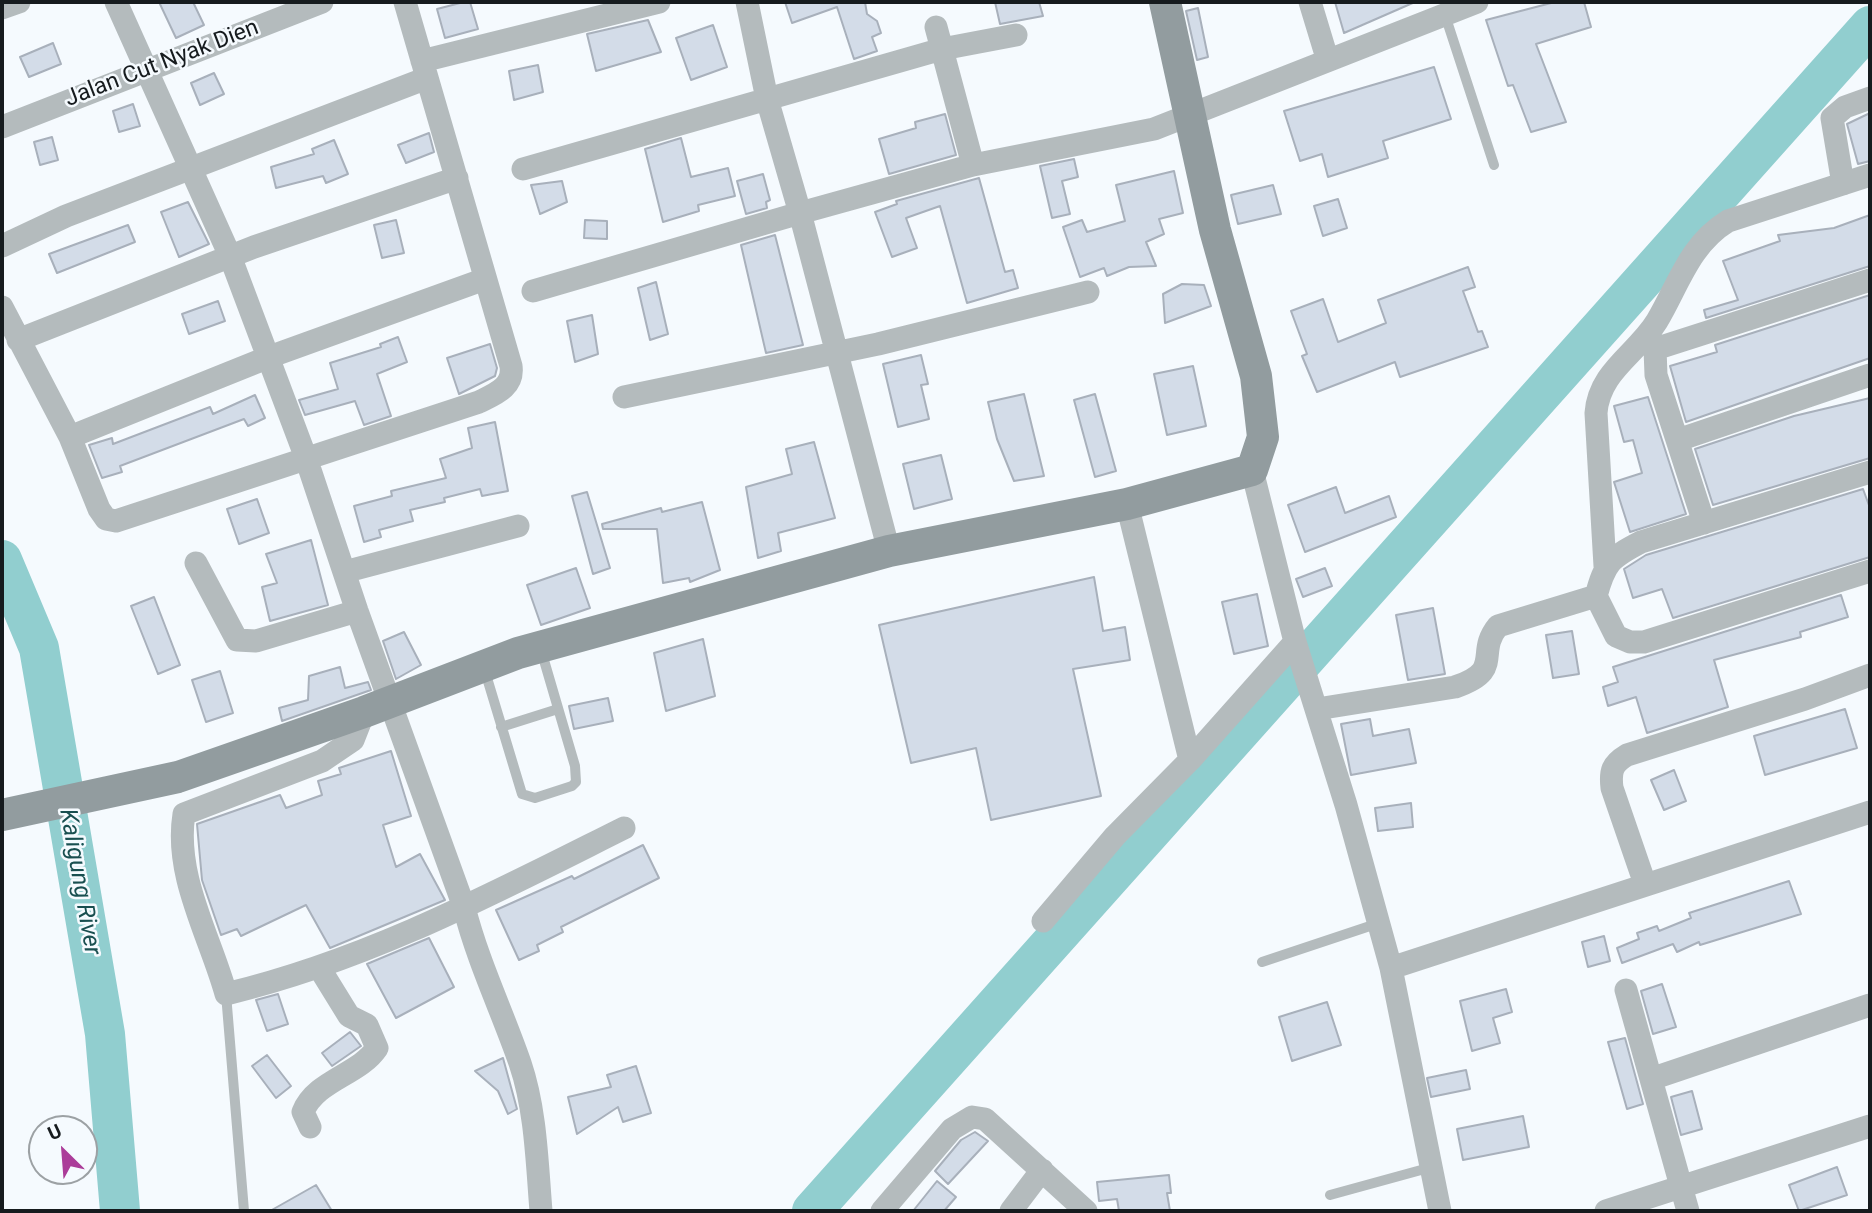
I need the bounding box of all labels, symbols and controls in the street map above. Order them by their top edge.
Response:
street label: Jalan Cut Nyak Dien [61,14,263,114]
water label: Kaligung River [52,807,106,957]
north arrow [28,1115,98,1185]
text: U [44,1119,65,1145]

